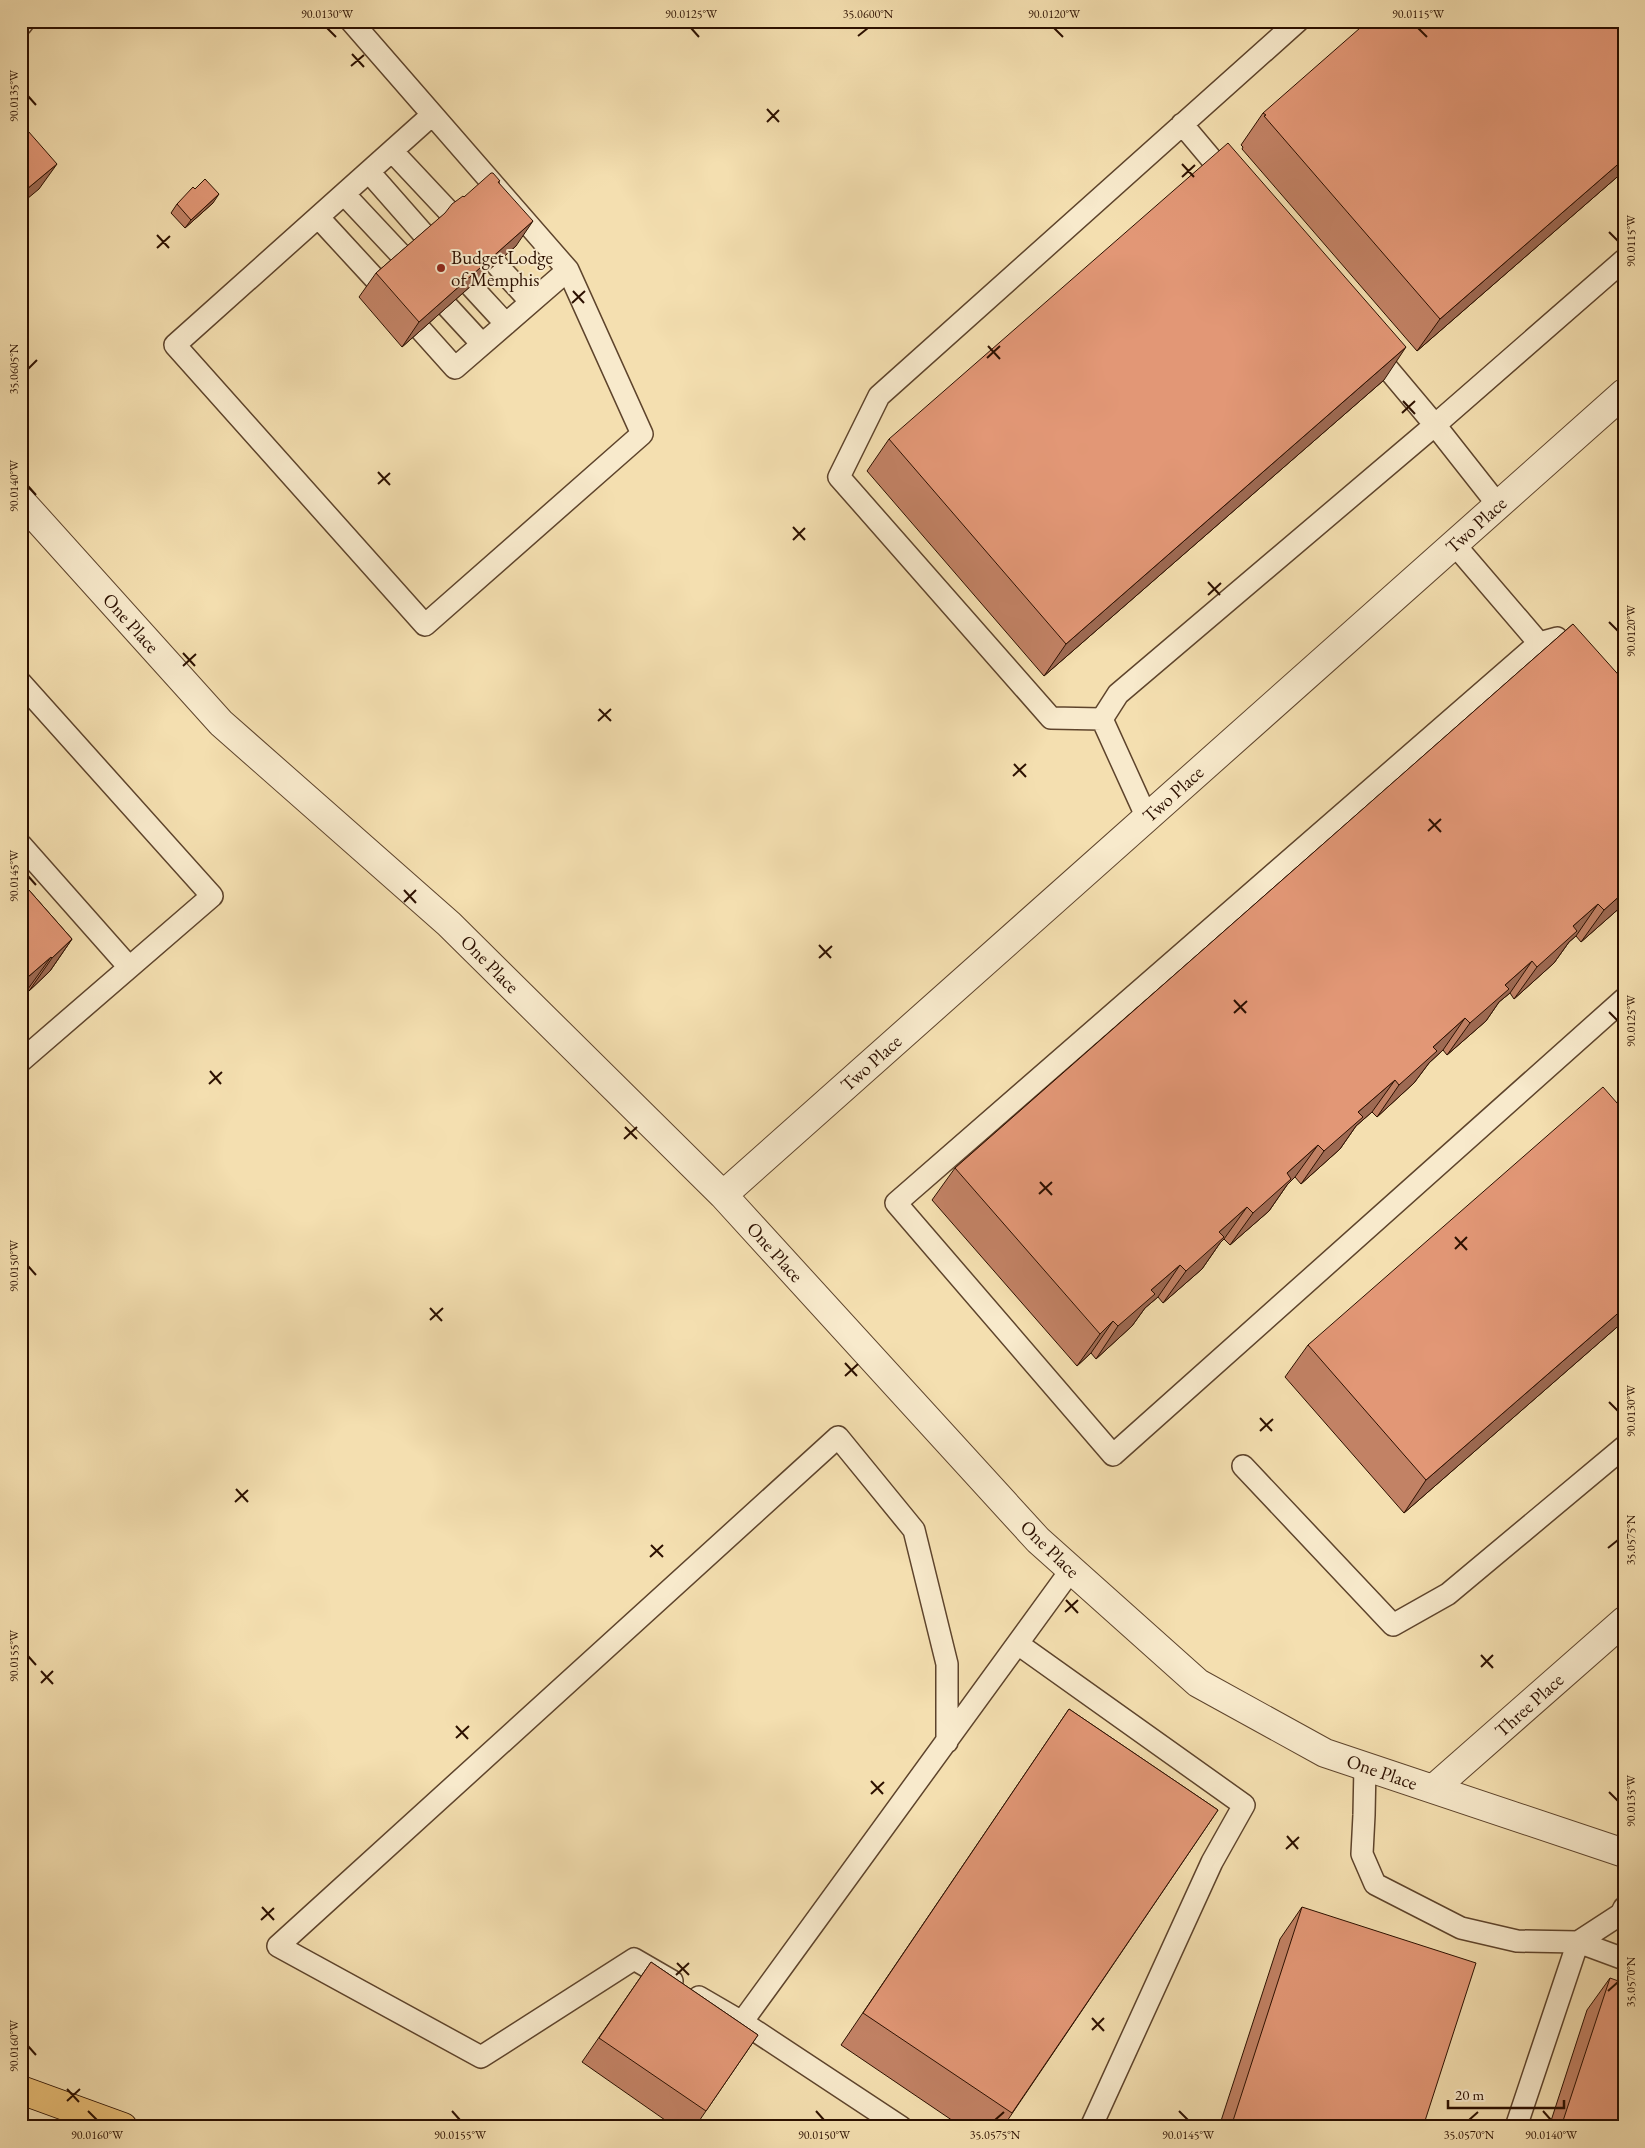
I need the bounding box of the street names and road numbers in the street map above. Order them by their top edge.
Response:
street label: Two Place [1440,491,1512,559]
street label: One Place [97,587,165,659]
street label: Two Place [1137,760,1209,828]
street label: One Place [455,929,525,999]
street label: Two Place [835,1029,907,1097]
street label: One Place [741,1216,809,1288]
street label: One Place [1015,1515,1085,1583]
street label: Three Place [1489,1667,1569,1743]
street label: One Place [1343,1748,1421,1796]

